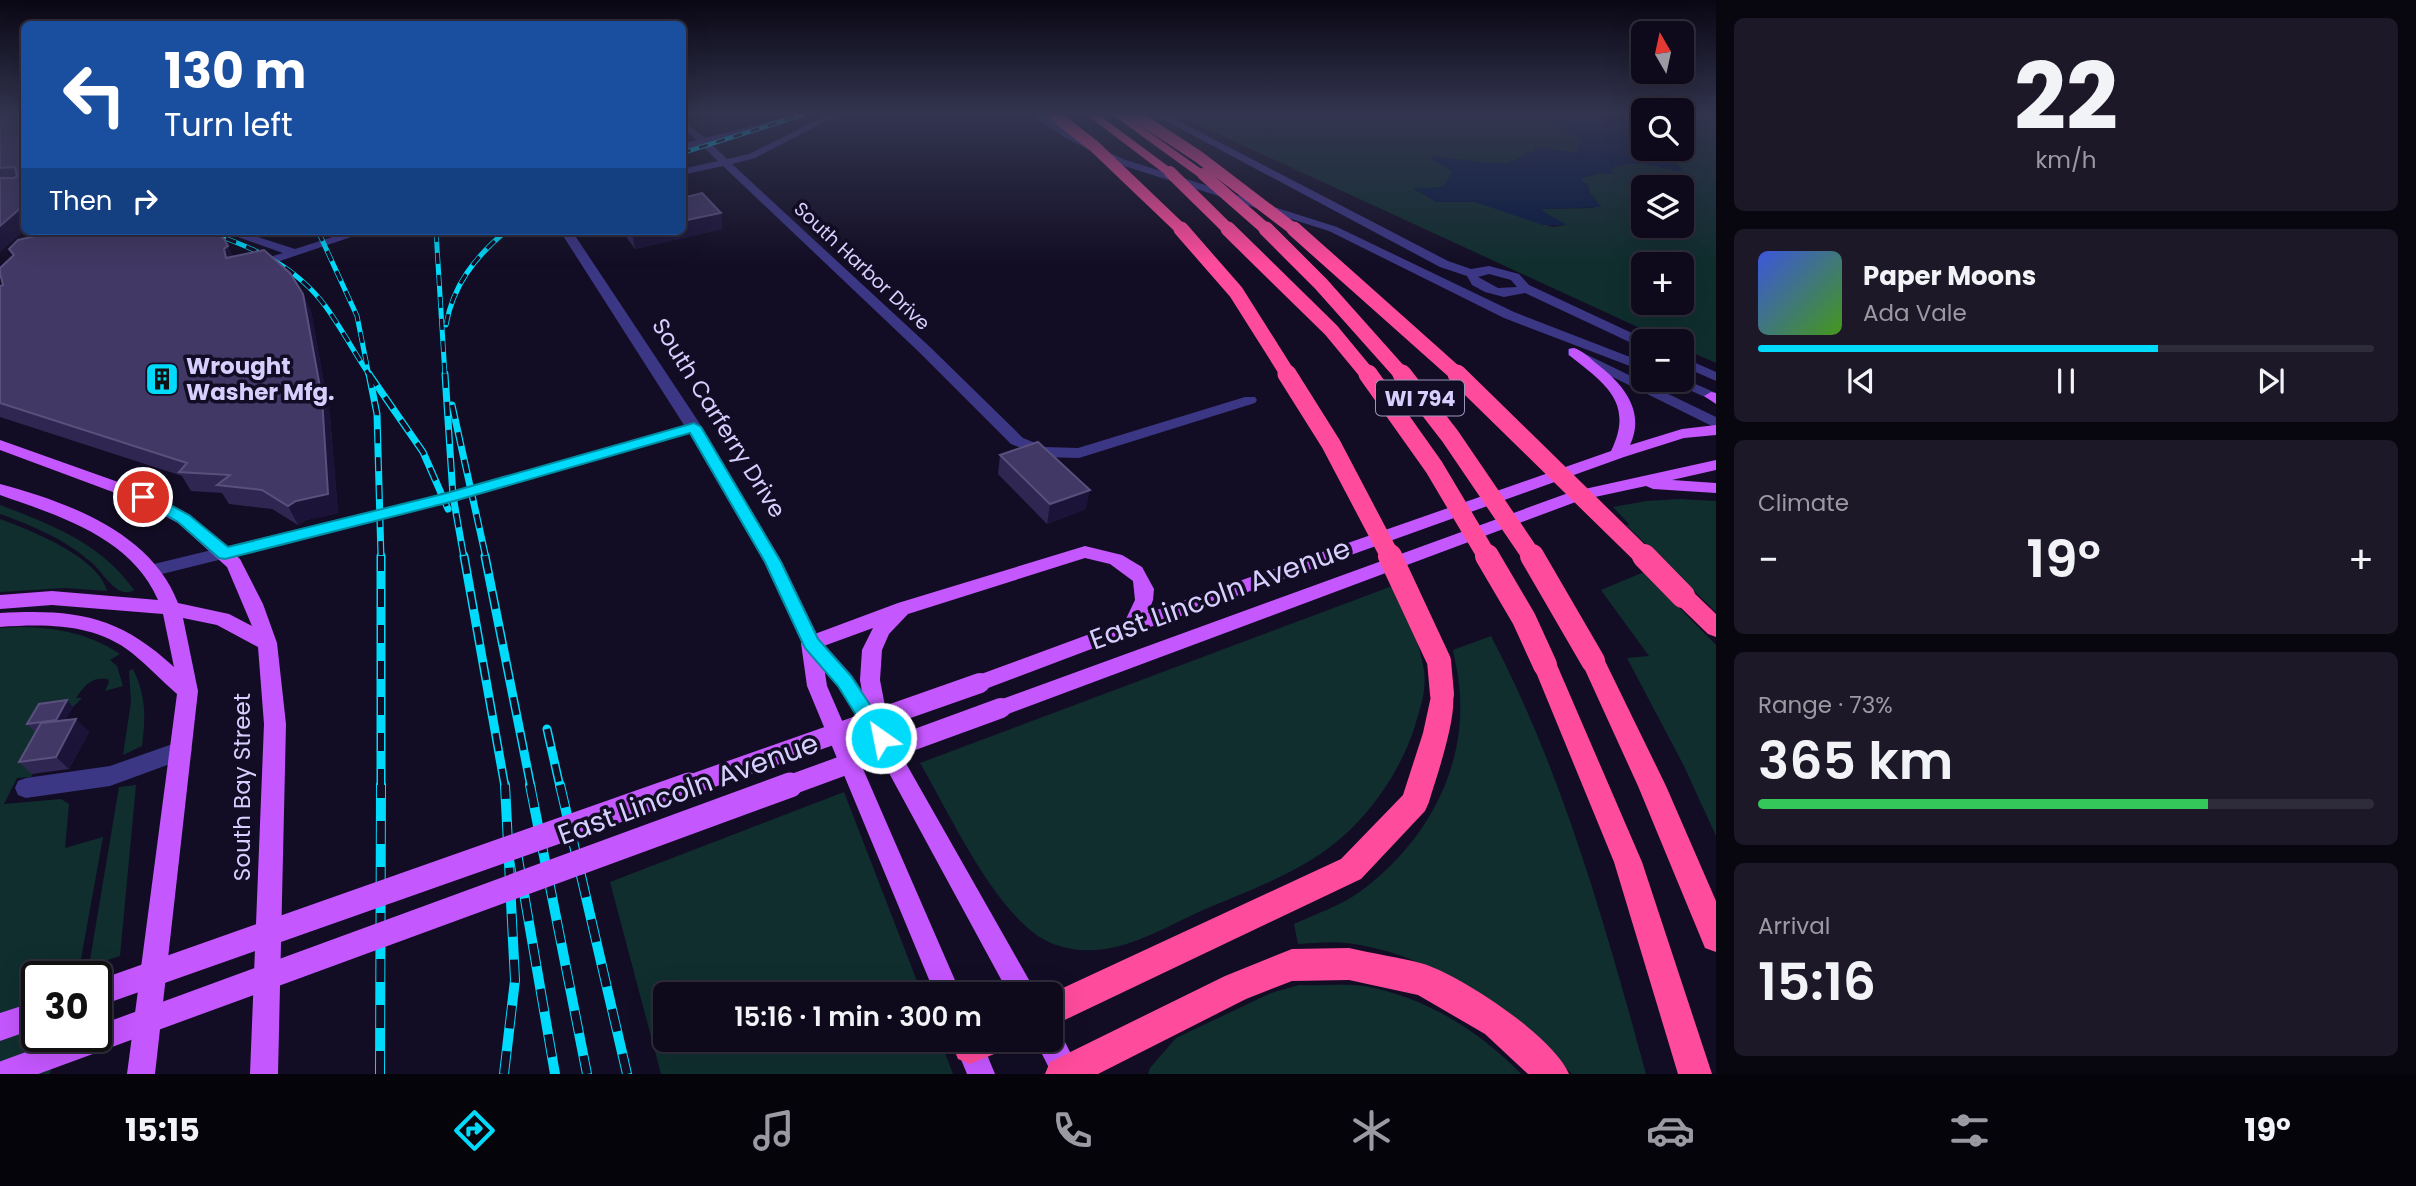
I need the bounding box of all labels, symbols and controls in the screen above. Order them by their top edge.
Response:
north arrow [1631,21,1694,84]
map controls [1631,21,1694,392]
text: 22 [2014,33,2118,161]
text: 130 m [164,37,306,105]
icon: left [49,49,140,140]
button: search [1631,98,1694,161]
text: Turn left [164,102,293,147]
text: km/h [2035,144,2097,176]
button: layers [1631,175,1694,238]
icon: right [126,182,164,220]
text: Then [49,183,112,219]
street label: South Harbor Drive [788,196,936,336]
button: + [1631,252,1694,315]
text: Paper Moons [1863,258,2036,294]
text: Ada Vale [1863,297,1967,329]
street label: South Carferry Drive [645,312,793,524]
button: − [1631,329,1694,392]
place label: Wrought Washer Mfg. [186,350,335,408]
building icon: Wrought Washer Mfg. [143,360,181,398]
icon: previous [1842,362,1880,400]
icon: pause [2047,362,2085,400]
icon: next [2252,362,2290,400]
road number: WI 794 [1376,380,1464,416]
pin [113,467,173,527]
icon: arrive [124,478,162,516]
text: Climate [1758,487,1849,519]
text: 19° [2026,522,2101,595]
street label: East Lincoln Avenue [1084,529,1356,659]
text: − [1758,533,1779,586]
text: + [2348,533,2374,586]
text: Range · 73% [1758,689,1893,721]
street label: South Bay Street [226,693,258,881]
position arrow [844,701,918,775]
street label: East Lincoln Avenue [552,724,824,854]
text: 365 km [1758,724,1953,797]
text: Arrival [1758,910,1830,942]
text: 15:16 [1758,945,1876,1018]
speed limit sign: 30 [21,961,112,1052]
text: 15:16 · 1 min · 300 m [734,999,982,1035]
icon: directions [450,1106,499,1155]
icon: music [749,1106,798,1155]
icon: phone [1048,1106,1097,1155]
icon: climate [1347,1106,1396,1155]
icon: car [1646,1106,1695,1155]
icon: filters [1945,1106,1994,1155]
text: 15:15 [125,1107,200,1152]
text: 19° [2244,1107,2291,1152]

